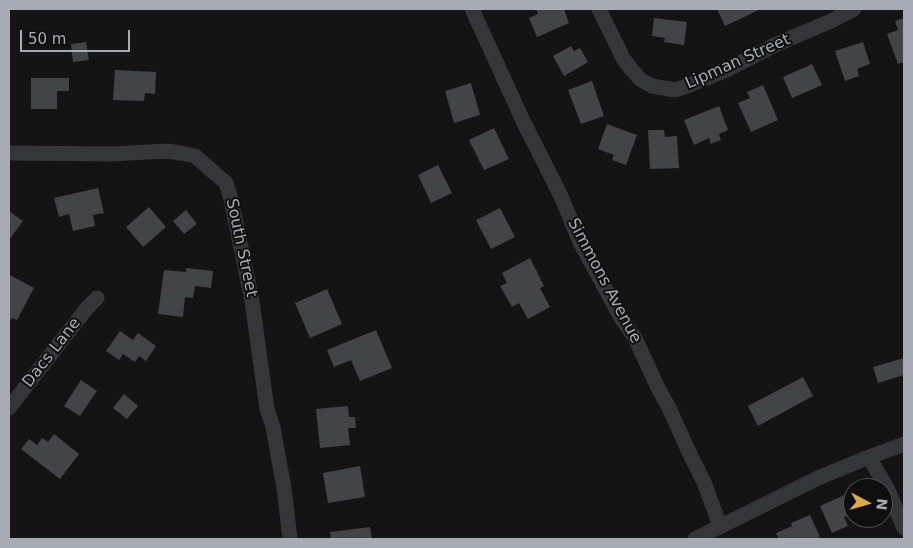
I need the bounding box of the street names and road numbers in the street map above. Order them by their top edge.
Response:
street label: Lipman Street [683,30,793,94]
street label: South Street [221,197,261,299]
street label: Simmons Avenue [563,215,645,347]
street label: Dacs Lane [19,314,85,392]

